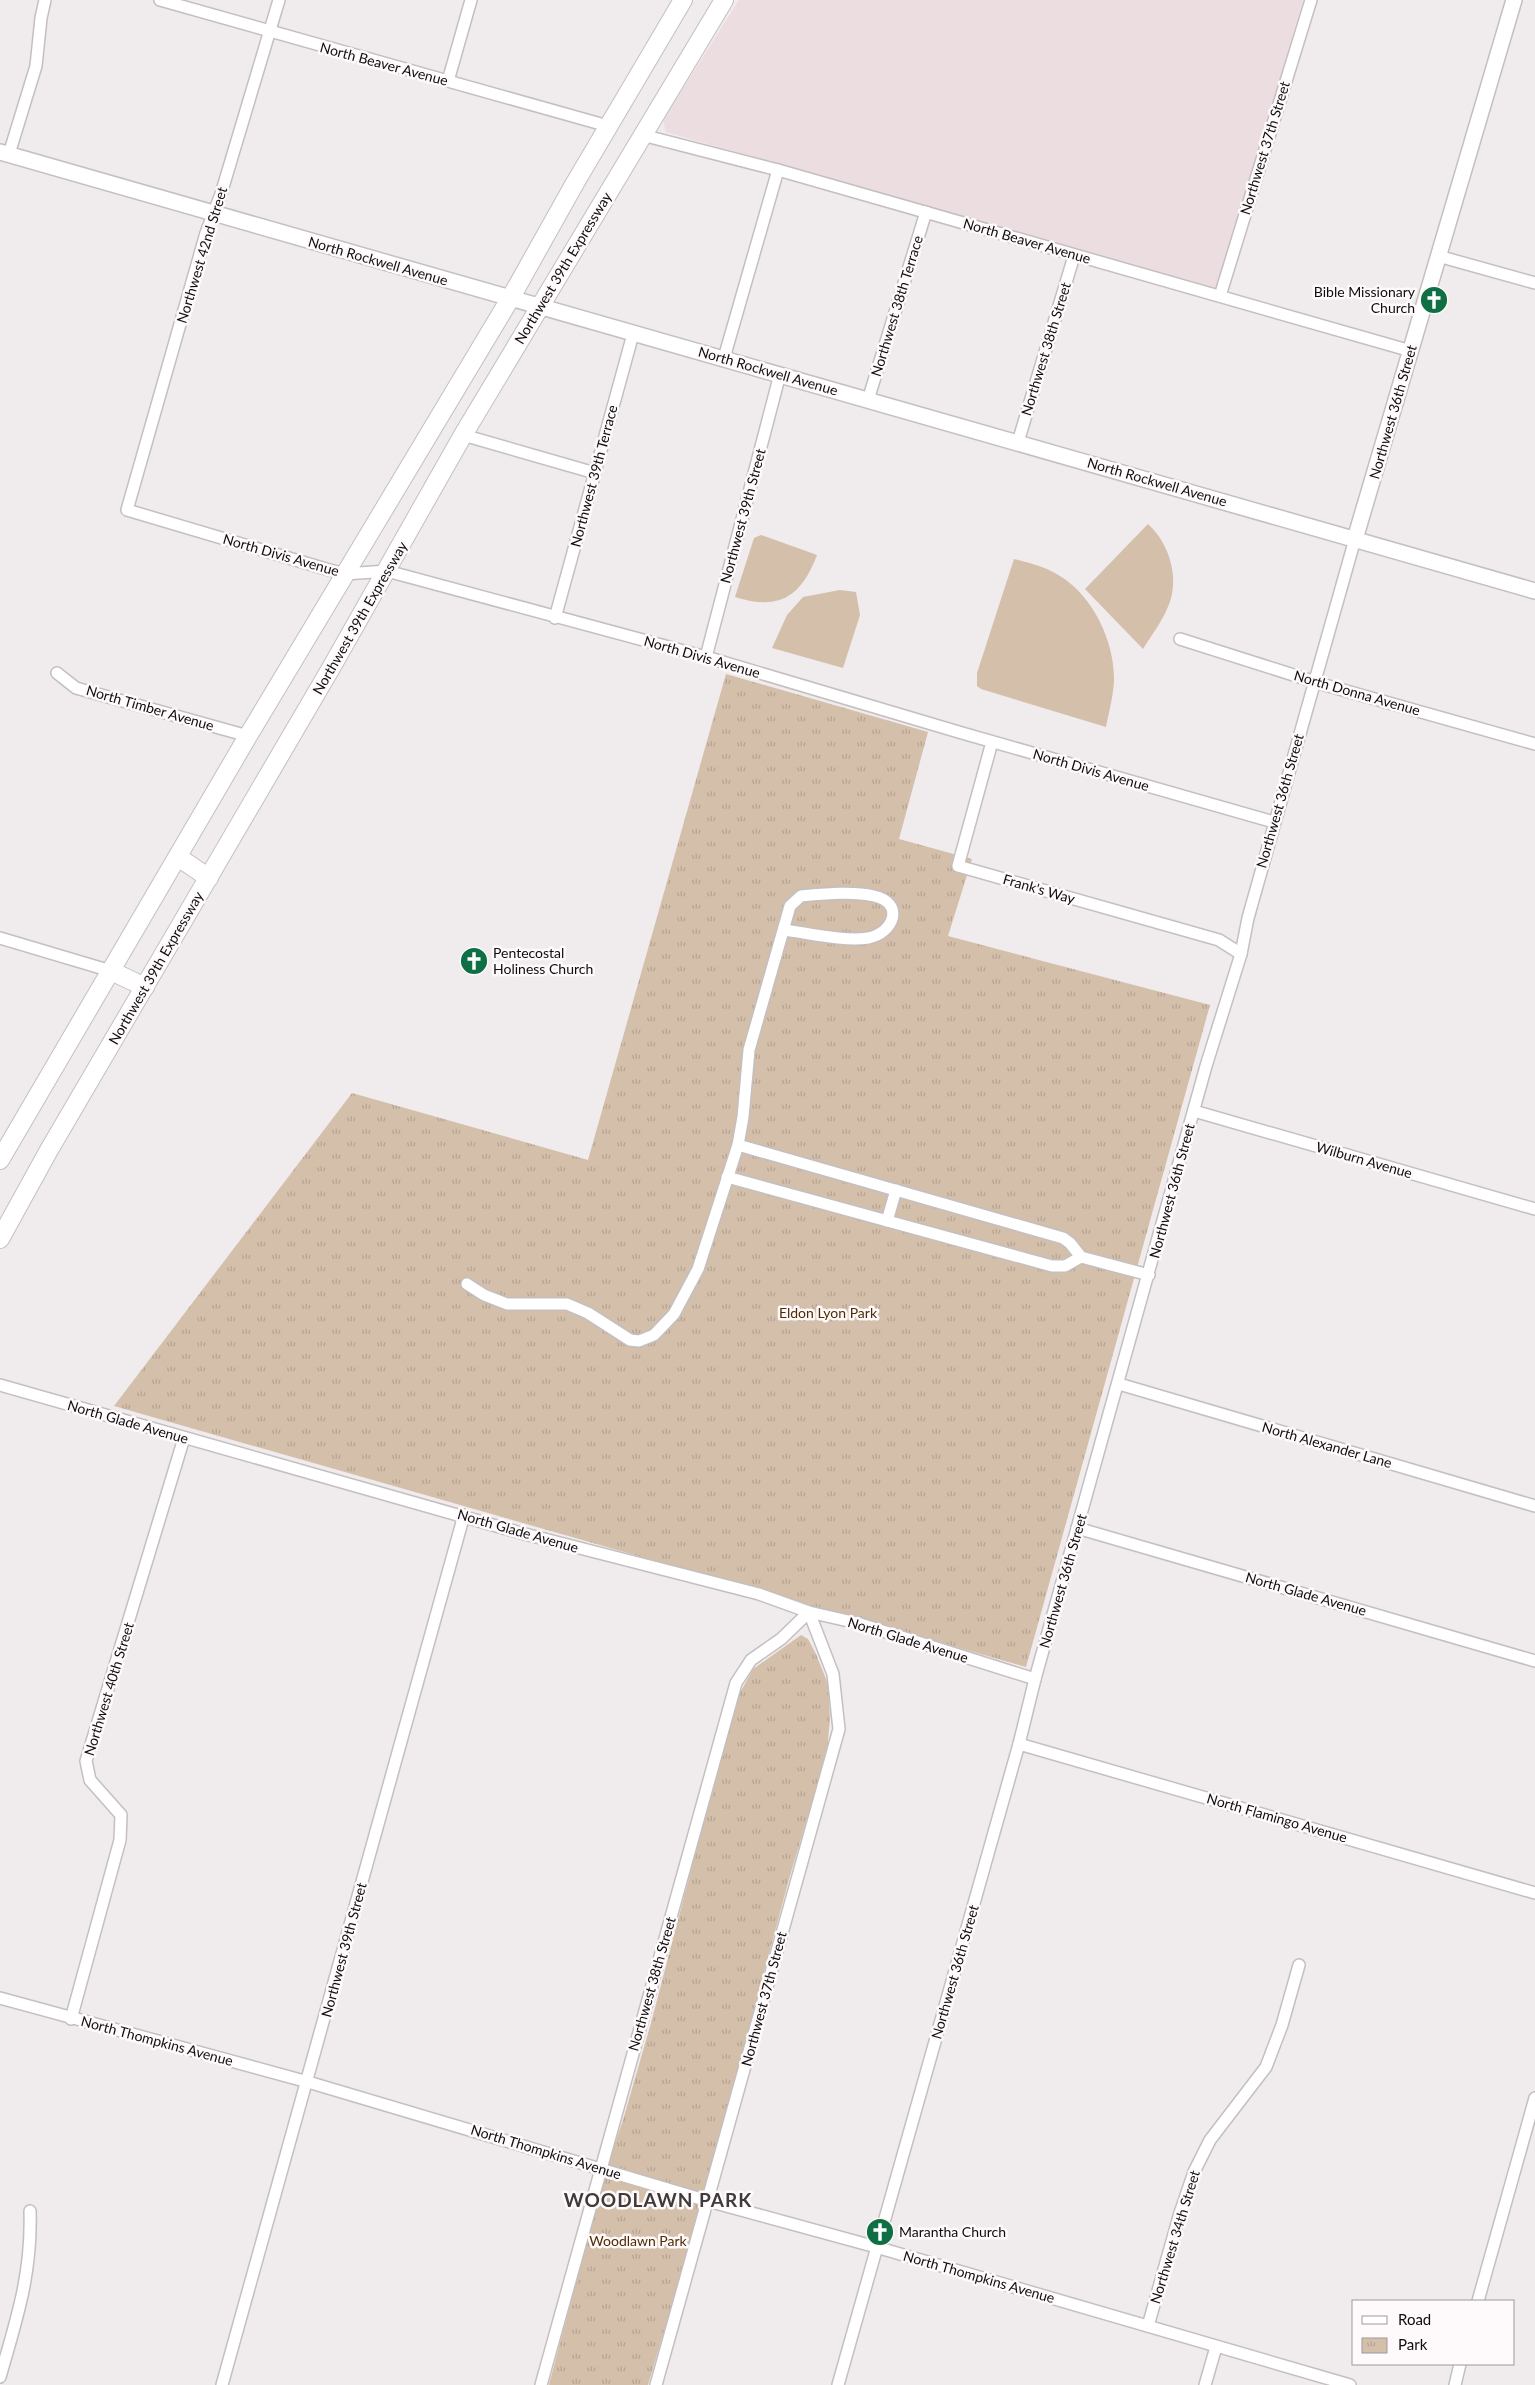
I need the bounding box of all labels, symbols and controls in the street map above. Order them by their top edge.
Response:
street label: North Beaver Avenue [318,38,450,89]
street label: Northwest 37th Street [1236,79,1293,217]
street label: Northwest 42nd Street [173,185,230,325]
street label: Northwest 39th Expressway [510,188,615,347]
street label: North Beaver Avenue [961,214,1093,267]
street label: North Rockwell Avenue [306,232,450,289]
street label: Northwest 38th Terrace [867,233,926,378]
street label: Northwest 38th Street [1017,280,1074,418]
place label: Bible Missionary Church [1314,283,1416,316]
church icon: Bible Missionary Church [1419,285,1449,315]
street label: North Rockwell Avenue [696,342,840,399]
street label: Northwest 36th Street [1365,343,1420,481]
street label: Northwest 39th Terrace [566,403,621,549]
street label: Northwest 39th Street [716,447,769,585]
street label: North Rockwell Avenue [1085,453,1229,510]
street label: North Divis Avenue [221,530,341,579]
street label: Northwest 39th Expressway [309,537,411,697]
street label: North Divis Avenue [642,632,762,681]
street label: North Donna Avenue [1292,666,1422,719]
street label: North Timber Avenue [84,681,216,734]
street label: Northwest 36th Street [1252,732,1307,870]
street label: North Divis Avenue [1031,745,1151,794]
street label: Frank's Way [1001,870,1078,907]
street label: Northwest 39th Expressway [105,887,207,1047]
place label: Pentecostal Holiness Church [493,944,593,977]
church icon: Pentecostal Holiness Church [459,946,489,976]
street label: Northwest 36th Street [1145,1122,1198,1260]
street label: Wilburn Avenue [1314,1138,1414,1181]
park label: Eldon Lyon Park [779,1304,878,1321]
street label: North Glade Avenue [66,1396,191,1447]
street label: North Alexander Lane [1260,1418,1394,1471]
street label: North Glade Avenue [456,1505,581,1556]
street label: Northwest 36th Street [1035,1512,1090,1650]
street label: North Glade Avenue [1244,1568,1369,1619]
street label: North Glade Avenue [846,1613,970,1666]
street label: Northwest 40th Street [80,1620,137,1758]
street label: North Flamingo Avenue [1205,1789,1349,1846]
street label: Northwest 39th Street [317,1881,370,2019]
street label: Northwest 36th Street [927,1903,982,2041]
street label: Northwest 38th Street [624,1915,679,2053]
street label: Northwest 37th Street [737,1930,790,2068]
street label: North Thompkins Avenue [79,2012,235,2069]
street label: North Thompkins Avenue [469,2121,623,2183]
street label: Northwest 34th Street [1146,2168,1203,2306]
district label: WOODLAWN PARK [564,2188,752,2211]
church icon: Marantha Church [865,2217,895,2247]
place label: Marantha Church [899,2223,1006,2240]
park label: Woodlawn Park [589,2232,688,2249]
street label: North Thompkins Avenue [902,2247,1057,2306]
legend [1352,2300,1515,2365]
text: Road [1398,2310,1431,2328]
text: Park [1398,2335,1428,2353]

